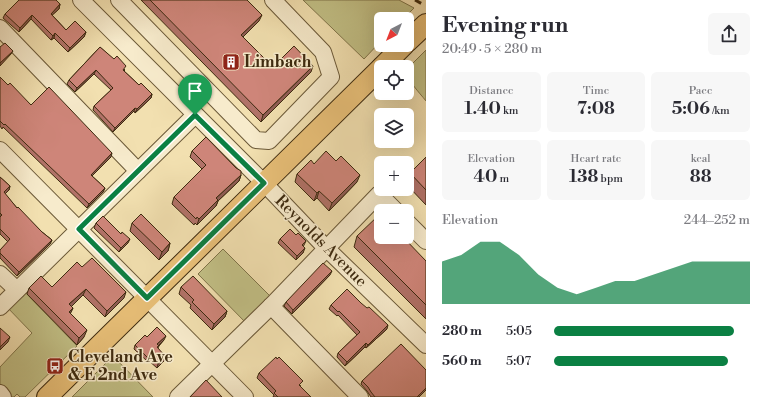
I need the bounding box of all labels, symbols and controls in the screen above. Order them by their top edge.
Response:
north arrow [374,12,414,52]
map controls [374,12,414,244]
text: Evening run [442,12,568,39]
button: share [708,13,750,55]
text: 20:49 · 5 × 280 m [442,41,542,57]
building icon: Limbach [221,52,241,72]
place label: Limbach [244,52,311,72]
button: locate [374,60,414,100]
pin [178,74,212,115]
icon: arrive [184,80,206,102]
text: Distance [469,84,514,98]
text: Time [583,84,609,98]
text: Pace [689,84,712,98]
text: 1.40 [464,98,501,120]
text: 7:08 [577,98,615,120]
text: 5:06 [672,98,710,120]
text: km [501,104,519,118]
text: /km [710,104,730,118]
button: layers [374,108,414,148]
text: Elevation [468,152,515,166]
text: Heart rate [571,152,621,166]
text: kcal [691,152,711,166]
button: + [374,156,414,196]
text: 40 [474,166,497,188]
text: 138 [569,166,598,188]
text: 88 [690,166,711,188]
text: m [497,172,509,186]
text: bpm [598,172,623,186]
street label: Reynolds Avenue [271,191,371,291]
button: − [374,204,414,244]
text: Elevation [442,212,498,228]
text: 244–252 m [684,212,750,228]
text: 280 m [442,323,482,339]
text: 5:05 [506,323,532,339]
place label: Cleveland Ave & E 2nd Ave [68,347,173,385]
text: 560 m [442,353,482,369]
text: 5:07 [506,353,531,369]
bus stop icon: Cleveland Ave & E 2nd Ave [45,356,65,376]

